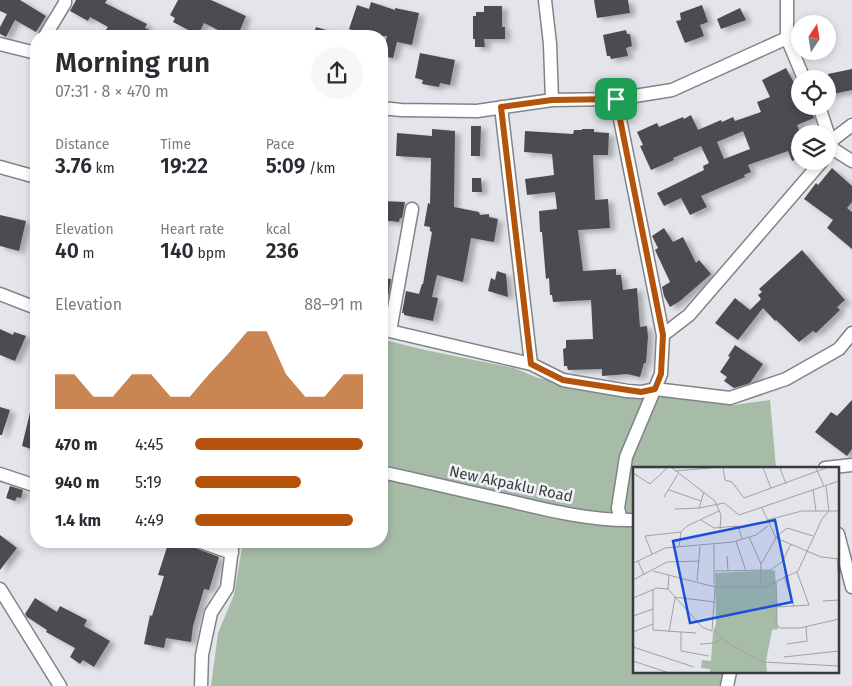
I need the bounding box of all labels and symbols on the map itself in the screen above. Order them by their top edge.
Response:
north arrow [791,15,836,60]
pin [595,78,637,120]
street label: New Akpaklu Road [448,462,574,506]
inset map [633,467,840,674]

